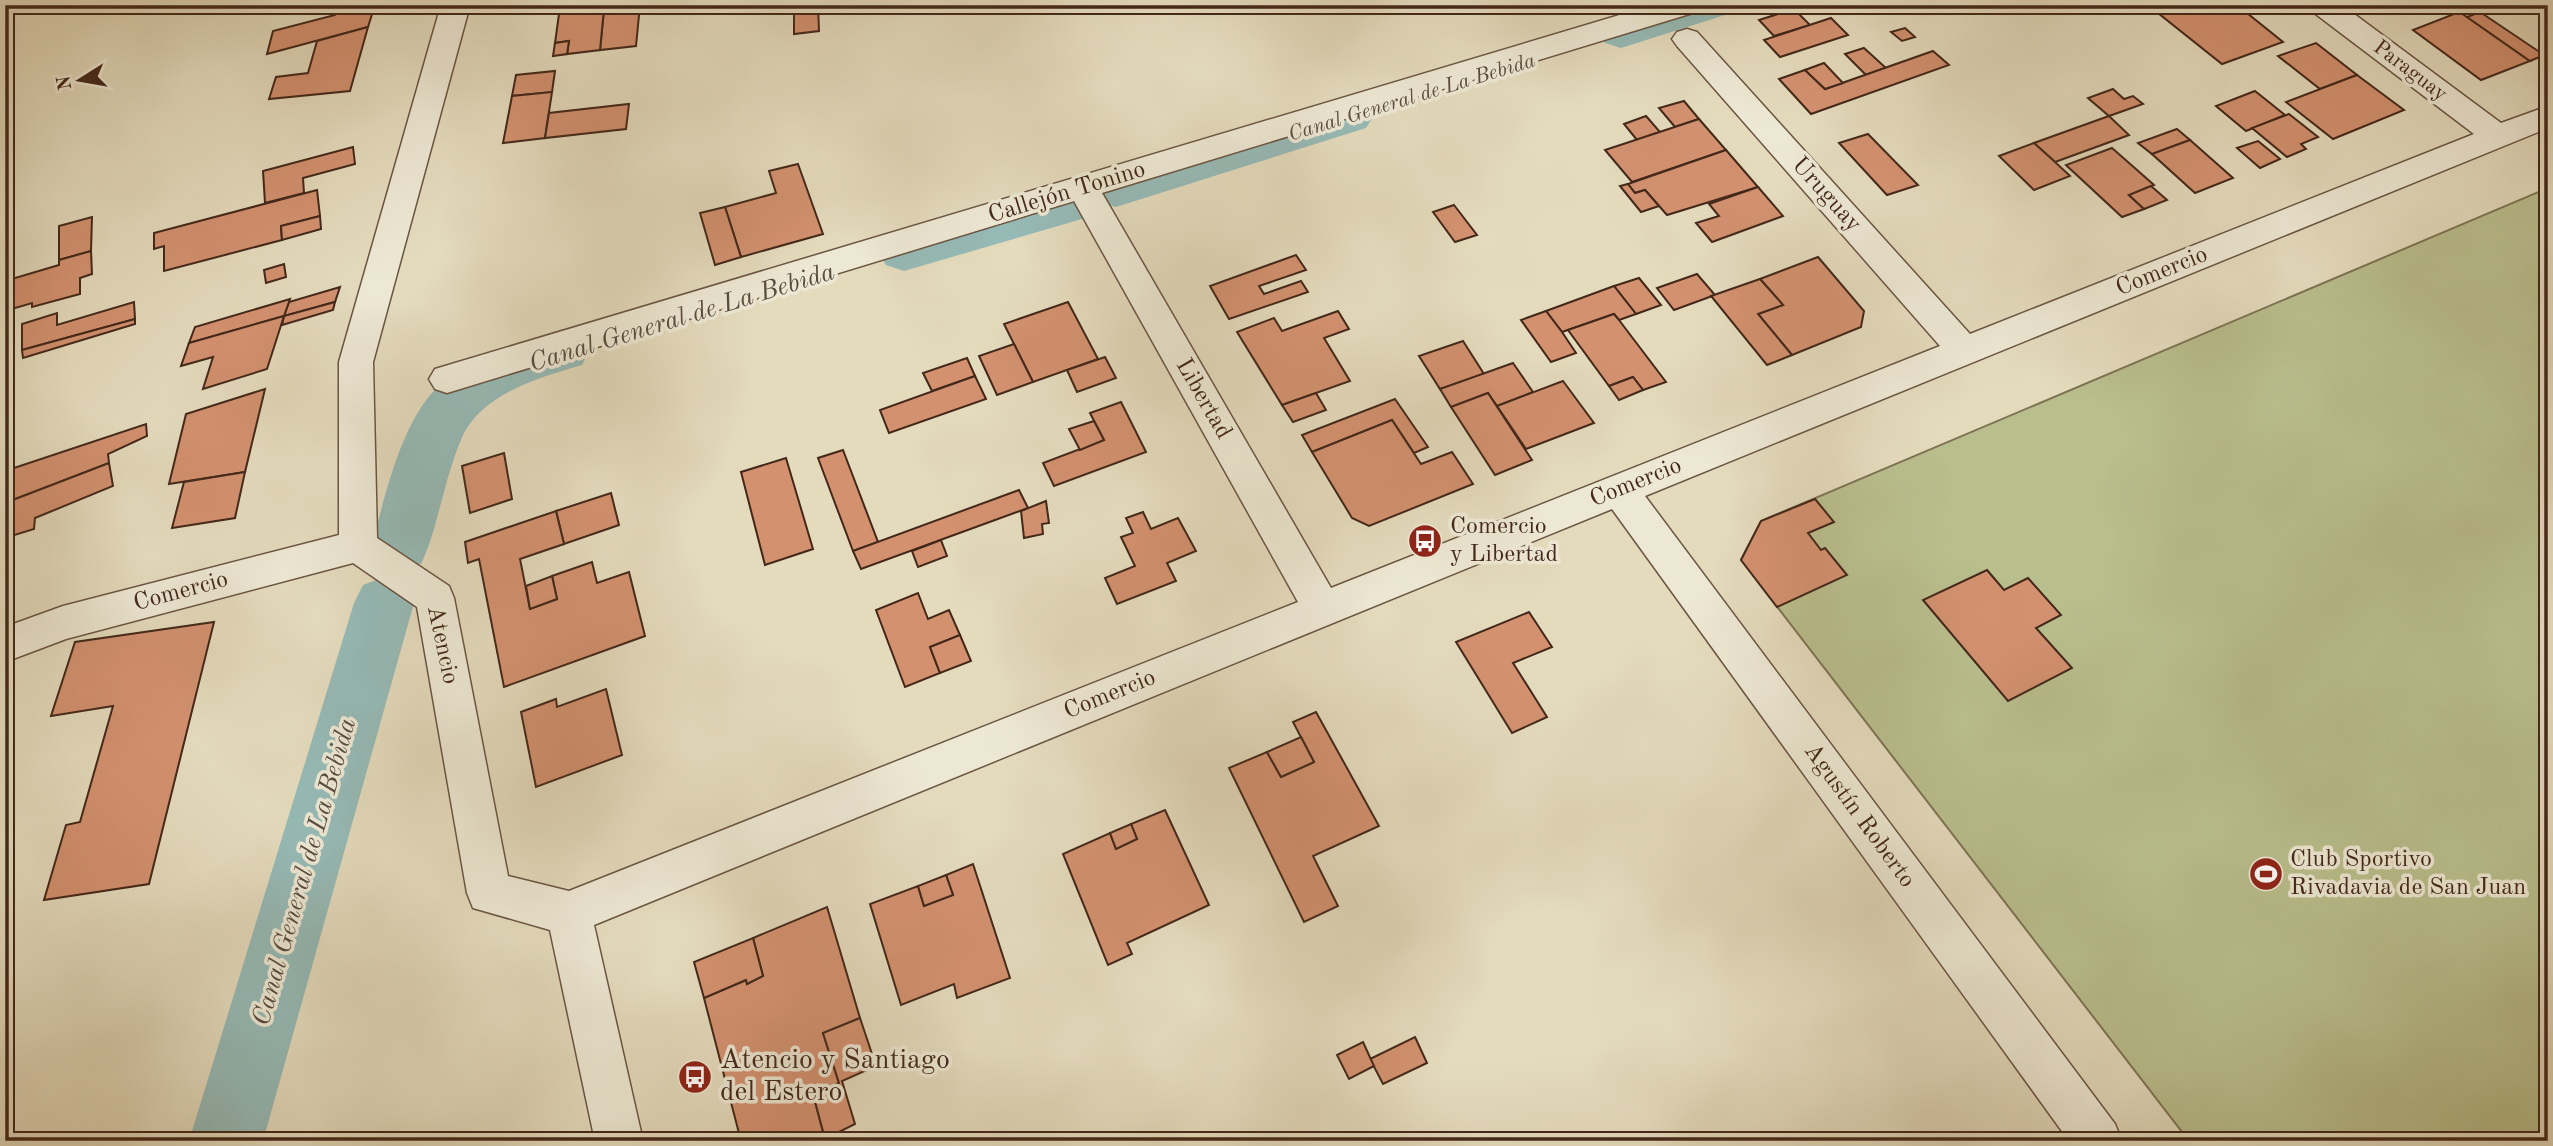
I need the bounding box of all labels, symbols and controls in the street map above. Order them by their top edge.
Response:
street label: Paraguay [2369,37,2451,105]
north arrow [46,46,116,116]
water label: Canal General de La Bebida [1286,50,1538,146]
text: N [55,73,76,92]
street label: Uruguay [1787,153,1866,237]
street label: Callejón Tonino [986,158,1148,228]
street label: Comercio [2113,243,2211,301]
water label: Canal General de La Bebida [526,259,838,377]
street label: Libertad [1170,355,1236,443]
street label: Comercio [1587,454,1685,512]
place label: Comercio y Libertad [1450,515,1558,567]
bus stop icon: Comercio y Libertad [1406,522,1444,560]
street label: Comercio [131,568,231,616]
street label: Atencio [422,604,462,686]
street label: Comercio [1061,666,1159,724]
water label: Canal General de La Bebida [249,715,361,1029]
street label: Agustín Roberto [1799,740,1919,892]
place label: Club Sportivo Rivadavia de San Juan [2290,848,2526,900]
sports icon: Club Sportivo Rivadavia de San Juan [2247,855,2285,893]
place label: Atencio y Santiago del Estero [720,1047,950,1107]
bus stop icon: Atencio y Santiago del Estero [676,1058,714,1096]

